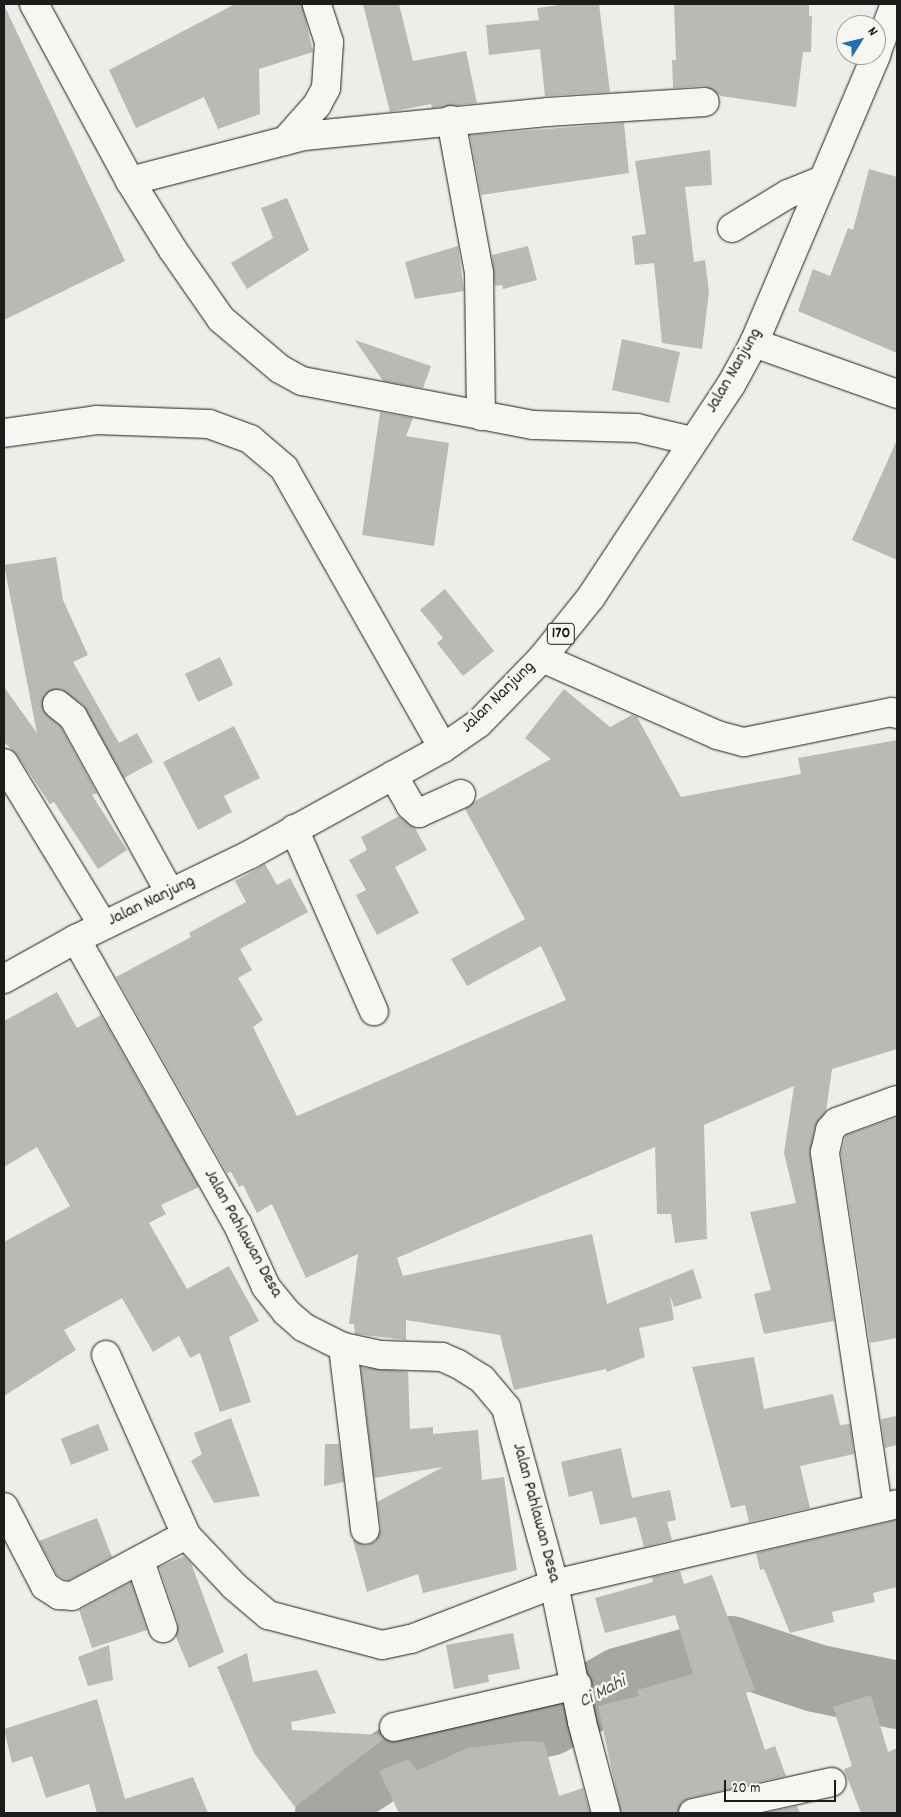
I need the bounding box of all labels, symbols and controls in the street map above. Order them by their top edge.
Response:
north arrow [836,15,886,65]
text: N [862,23,882,40]
street label: Jalan Nanjung [702,325,768,417]
road number: 170 [546,620,576,648]
street label: Jalan Nanjung [458,657,540,739]
street label: Jalan Nanjung [105,872,199,932]
street label: Jalan Pahlawan Desa [198,1166,286,1302]
street label: Jalan Pahlawan Desa [506,1441,564,1585]
water label: Ci Mahi [576,1672,630,1714]
scale bar [726,1770,838,1802]
text: 20 m [732,1778,760,1800]

